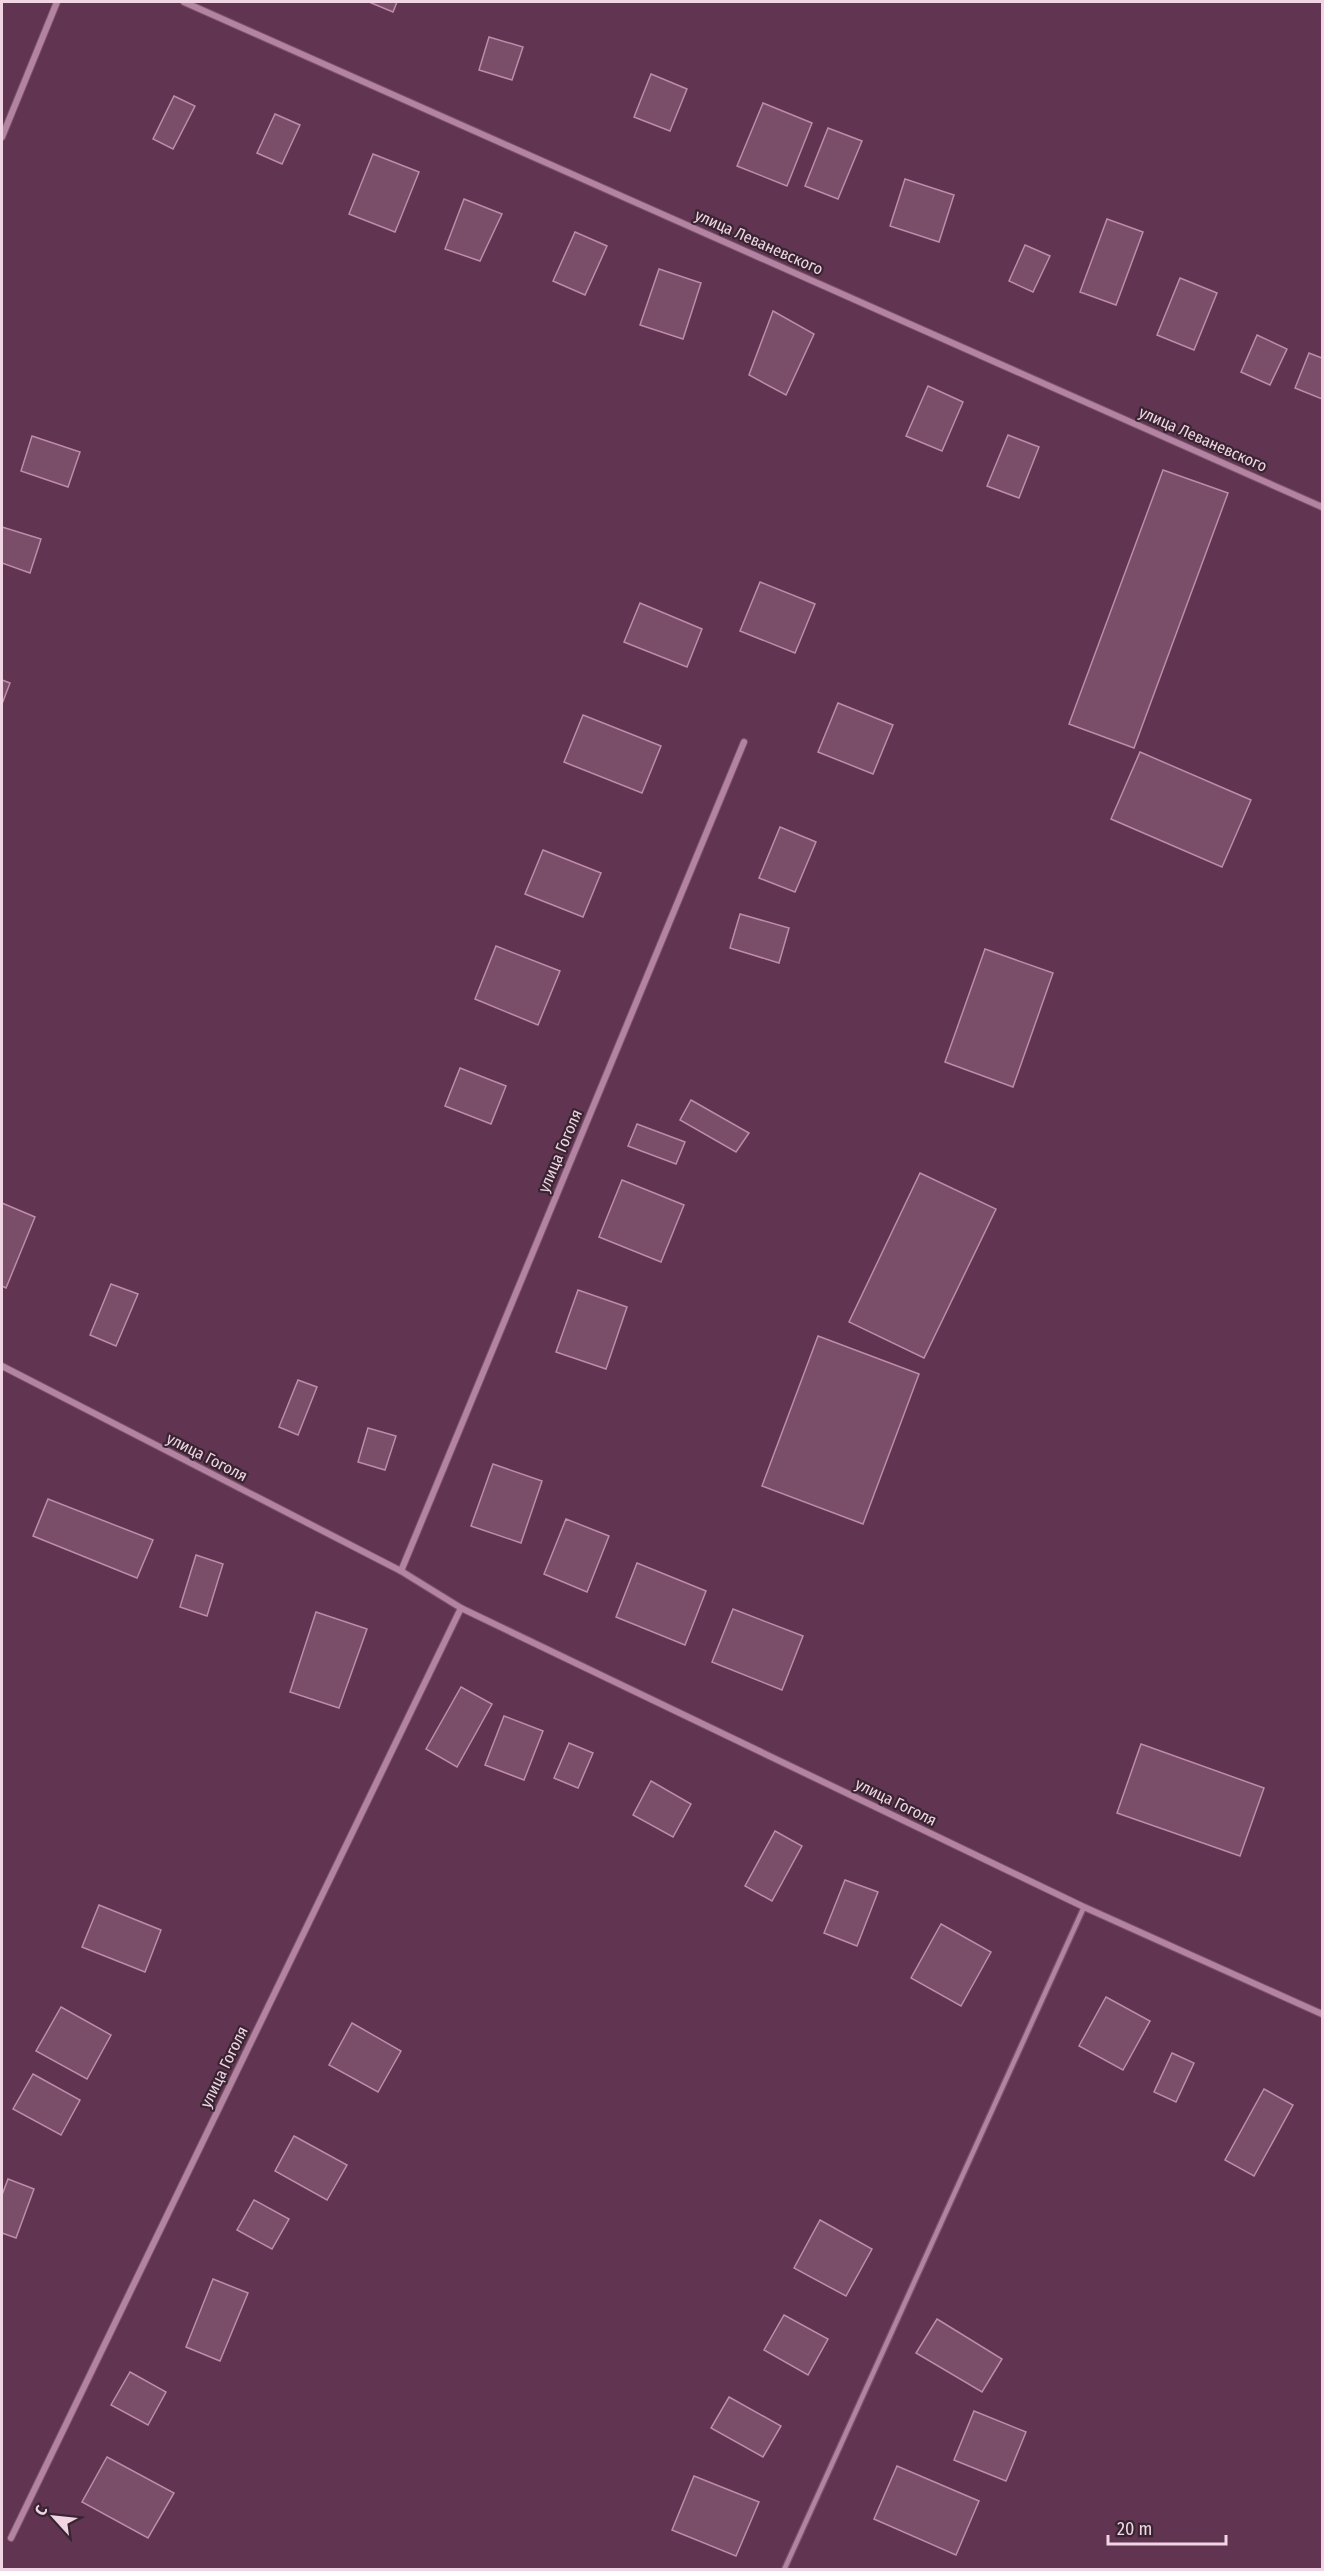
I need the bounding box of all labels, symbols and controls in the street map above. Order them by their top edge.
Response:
street label: улица Леваневского [692,205,826,279]
street label: улица Леваневского [1136,402,1270,476]
street label: улица Гоголя [534,1107,586,1195]
street label: улица Гоголя [163,1429,251,1485]
street label: улица Гоголя [852,1774,940,1830]
street label: улица Гоголя [196,2023,252,2111]
north arrow [24,2487,84,2547]
text: С [31,2502,52,2518]
scale bar [1108,2508,1226,2546]
text: 20 m [1117,2518,1152,2540]

